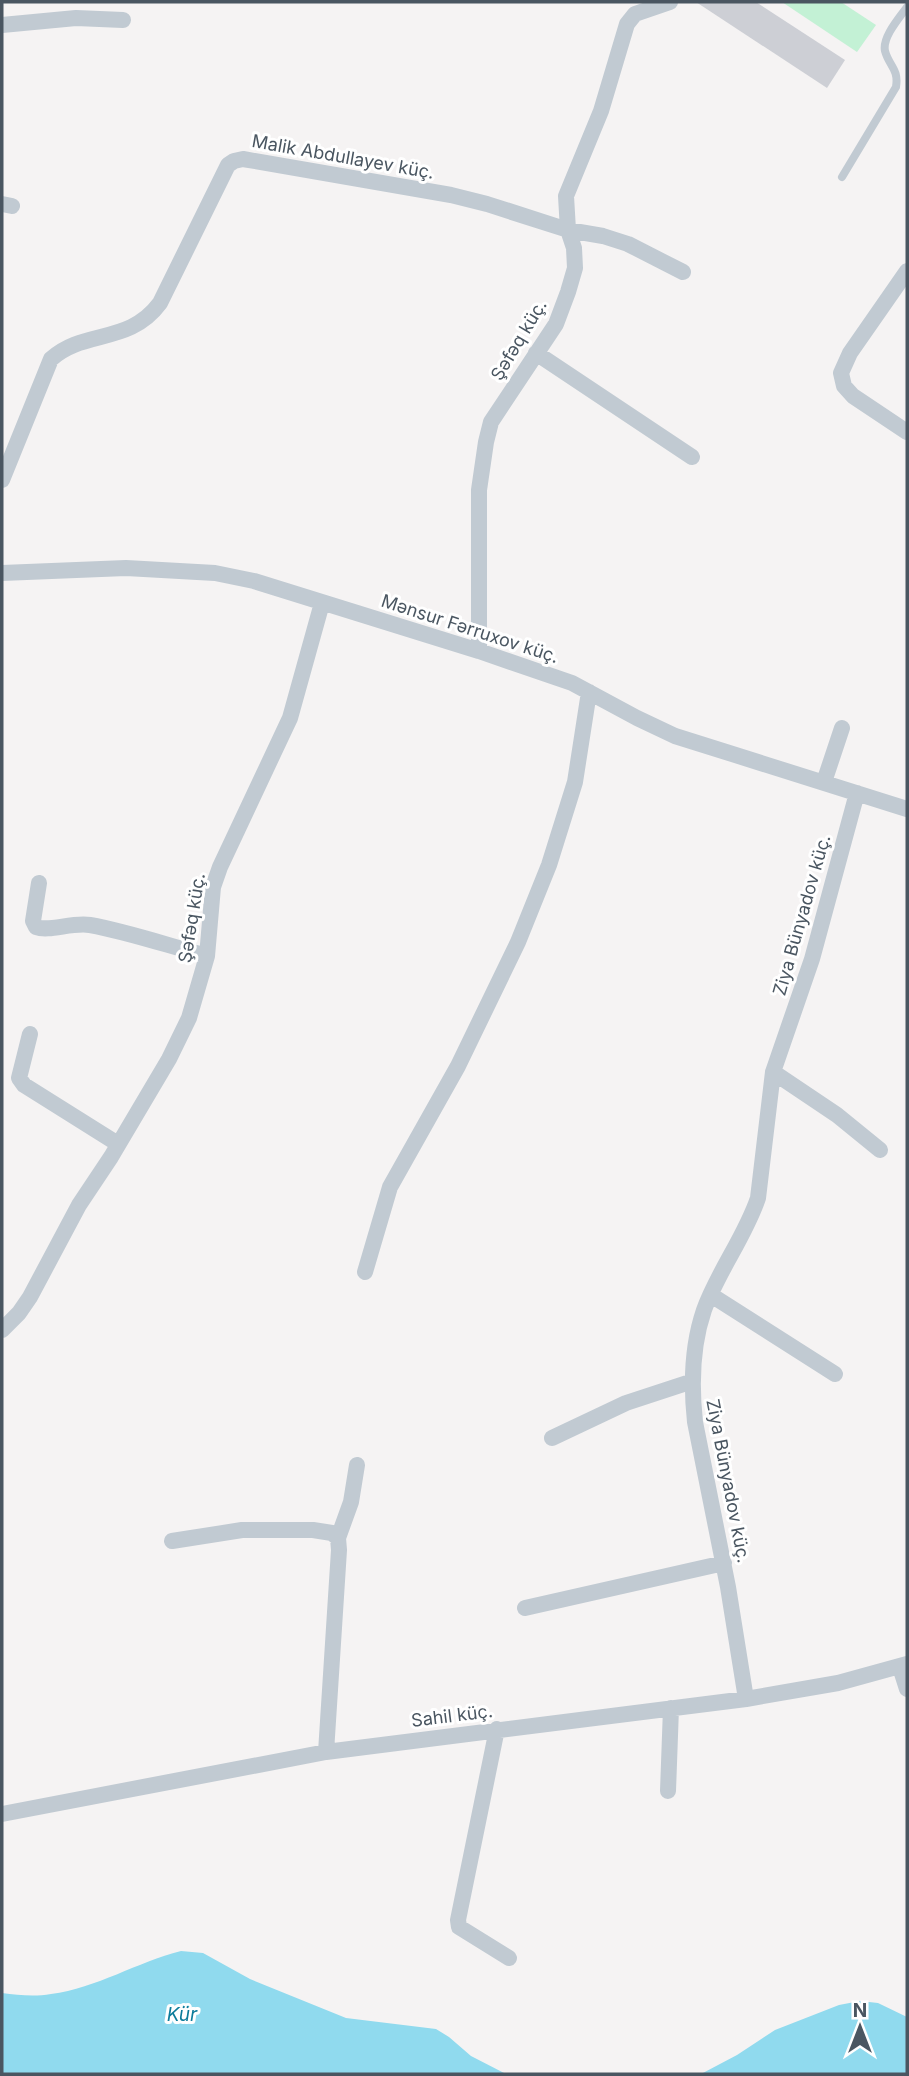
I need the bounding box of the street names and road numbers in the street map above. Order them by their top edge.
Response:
street label: Malik Abdullayev küç. [250,130,436,183]
street label: Şəfəq küç. [486,295,551,384]
street label: Mənsur Fərruxov küç. [379,590,562,667]
street label: Ziya Bünyadov küç. [768,832,835,998]
street label: Şəfəq küç. [174,871,209,964]
street label: Ziya Bünyadov küç. [702,1397,755,1565]
street label: Sahil küç. [410,1700,494,1731]

